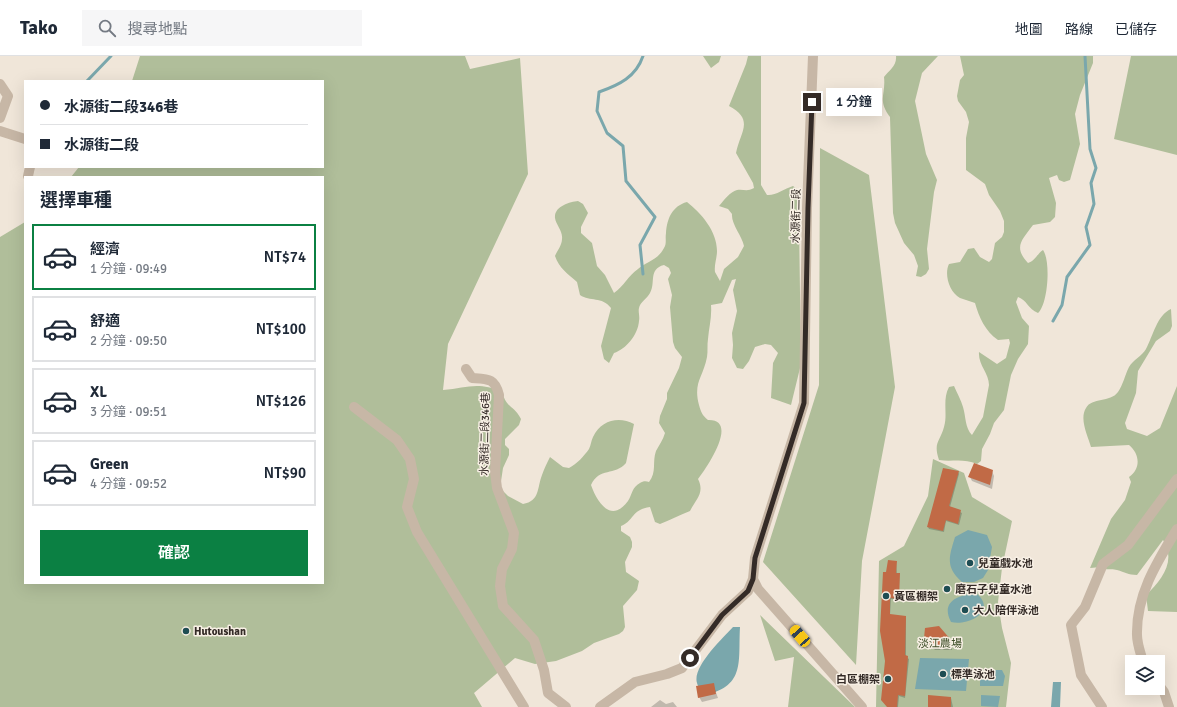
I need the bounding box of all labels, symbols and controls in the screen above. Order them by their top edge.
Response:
search box [82,10,362,46]
text: Tako [20,16,58,40]
icon: search [96,17,118,39]
text: 搜尋地點 [128,20,188,38]
text: 地圖 [1015,21,1043,38]
text: 路線 [1065,21,1093,38]
text: 已儲存 [1115,21,1157,38]
callout: 1 分鐘 [826,88,882,116]
route end [803,93,821,111]
text: 1 分鐘 [836,94,872,110]
text: 水源街二段346巷 [64,98,178,116]
text: 水源街二段 [64,136,139,154]
street label: 水源街二段 [789,188,803,244]
text: 選擇車種 [40,189,112,211]
icon: car [42,239,78,275]
text: 經濟 [90,240,120,258]
text: NT$74 [264,248,306,266]
text: 1 分鐘 · 09:49 [90,261,167,277]
icon: car [42,311,78,347]
text: 舒適 [90,312,120,330]
text: NT$100 [256,320,306,338]
text: 2 分鐘 · 09:50 [90,333,167,349]
icon: car [42,383,78,419]
text: XL [90,383,107,401]
text: NT$126 [256,392,306,410]
street label: 水源街二段346巷 [478,392,492,476]
text: 3 分鐘 · 09:51 [90,404,167,420]
icon: car [42,455,78,491]
text: Green [90,455,129,473]
text: NT$90 [264,464,306,482]
text: 4 分鐘 · 09:52 [90,476,167,492]
button: 確認 [40,530,308,576]
place label: 兒童戲水池 [978,557,1033,570]
marker: 兒童戲水池 [965,558,975,568]
place label: 磨石子兒童水池 [955,583,1032,596]
marker: 磨石子兒童水池 [942,584,952,594]
place label: 黃區棚架 [894,590,938,603]
marker: 黃區棚架 [881,591,891,601]
place label: 大人陪伴泳池 [973,604,1039,617]
marker: 大人陪伴泳池 [960,605,970,615]
car [788,623,812,649]
place label: Hutoushan [194,625,246,638]
marker: Hutoushan [181,626,191,636]
park label: 淡江農場 [918,637,962,650]
route start [681,649,699,667]
map controls [1125,655,1165,695]
button: layers [1125,655,1165,695]
place label: 標準泳池 [951,668,995,681]
marker: 標準泳池 [938,669,948,679]
place label: 白區棚架 [836,673,880,686]
marker: 白區棚架 [883,674,893,684]

